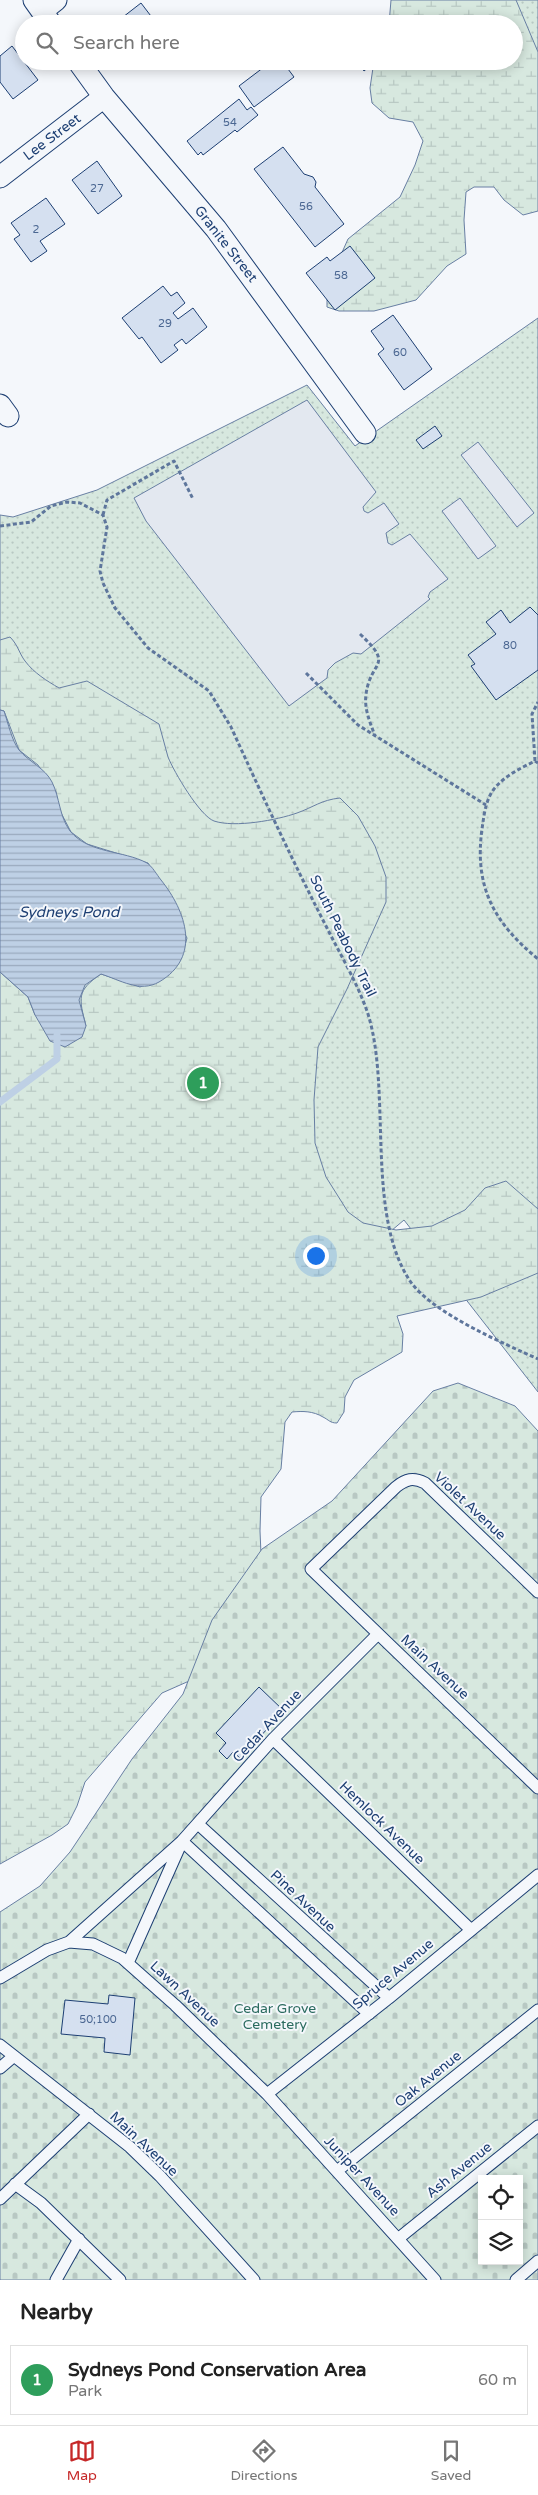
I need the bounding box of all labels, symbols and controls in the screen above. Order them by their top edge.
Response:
search box [15,15,523,70]
icon: search [33,29,61,57]
text: Search here [73,32,180,54]
street label: Lee Street [20,109,85,164]
house number: 54 [223,116,237,129]
house number: 27 [90,182,104,195]
house number: 56 [299,200,313,213]
street label: Granite Street [191,202,262,286]
house number: 2 [33,223,40,236]
house number: 58 [334,269,348,282]
house number: 29 [158,317,172,330]
house number: 60 [393,346,407,359]
house number: 80 [503,639,517,652]
street label: South Peabody Trail [306,872,380,1000]
water label: Sydneys Pond [19,903,121,921]
pin: 1 [187,1064,219,1102]
your location [303,1243,329,1269]
street label: Violet Avenue [431,1468,510,1544]
street label: Main Avenue [397,1631,473,1703]
street label: Cedar Avenue [229,1686,305,1766]
street label: Hemlock Avenue [336,1778,428,1868]
street label: Pine Avenue [267,1866,339,1936]
street label: Spruce Avenue [349,1935,437,2013]
street label: Lawn Avenue [147,1957,223,2031]
park label: Cedar Grove Cemetery [234,2000,316,2033]
house number: 50;100 [79,2013,117,2026]
street label: Oak Avenue [391,2047,465,2111]
street label: Main Avenue [106,2108,182,2180]
street label: Juniper Avenue [321,2133,403,2219]
street label: Ash Avenue [423,2138,495,2202]
map controls [478,2175,523,2265]
button: locate [478,2175,523,2220]
button: layers [478,2220,523,2265]
text: Nearby [20,2300,93,2325]
text: Sydneys Pond Conservation Area [68,2359,366,2381]
text: 1 [32,2370,42,2390]
text: 60 m [478,2370,517,2390]
text: Park [68,2381,102,2401]
tab: Map [67,2437,97,2484]
tab: Directions [230,2437,297,2484]
tab: Saved [431,2437,471,2484]

